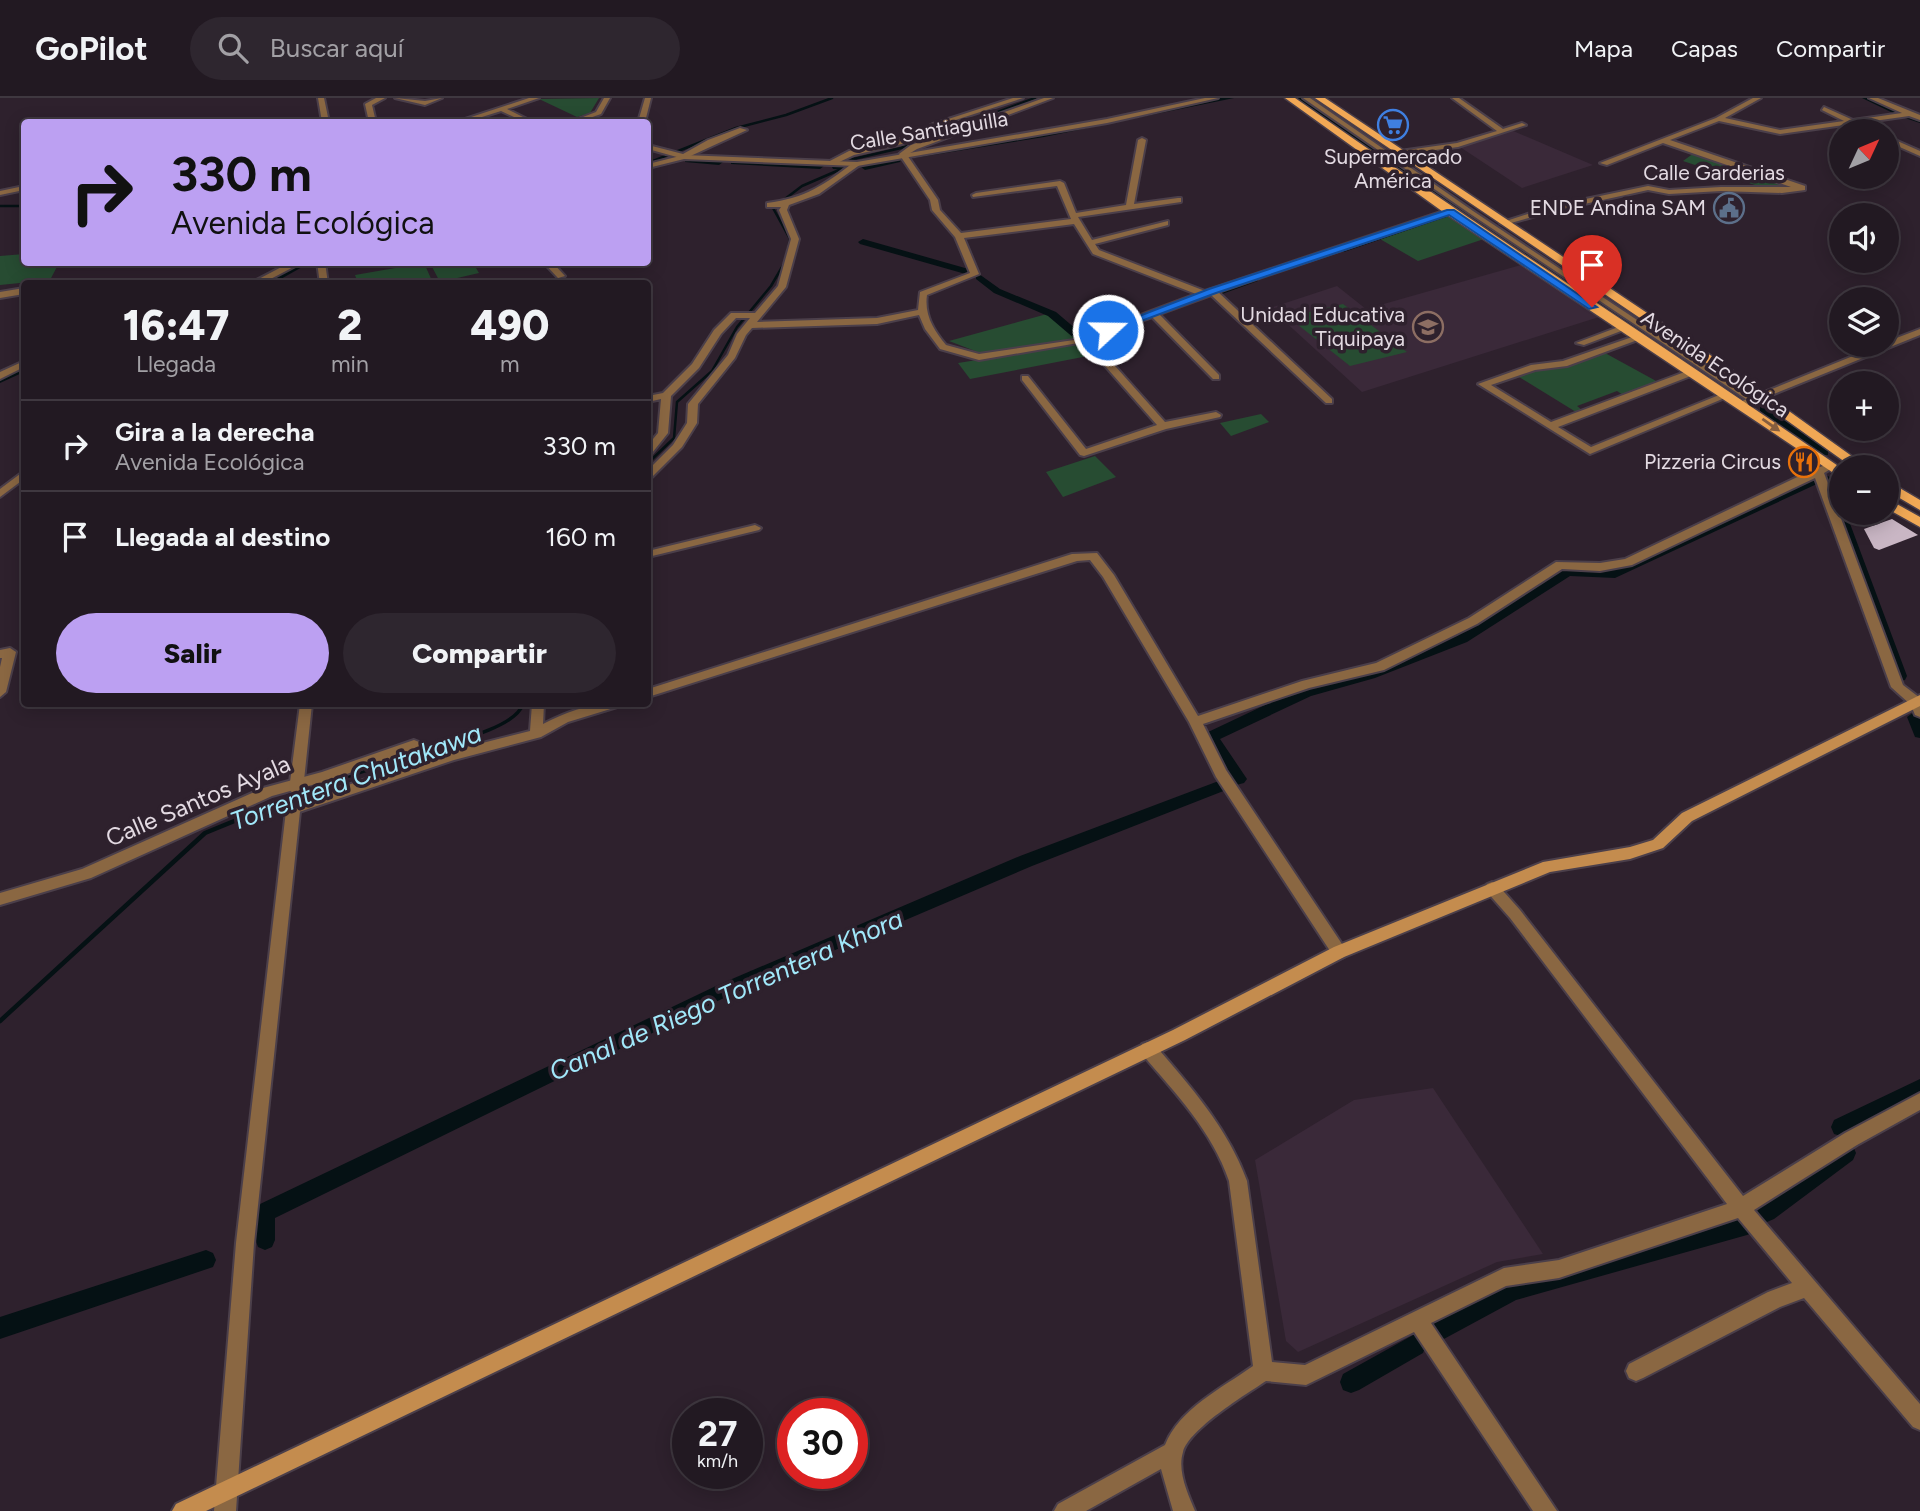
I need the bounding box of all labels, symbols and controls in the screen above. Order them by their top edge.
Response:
search box [190,17,680,80]
text: GoPilot [35,29,148,68]
icon: search [214,29,252,67]
text: Buscar aquí [270,32,404,64]
text: Mapa [1574,34,1633,63]
text: Capas [1671,34,1738,63]
text: Compartir [1776,34,1885,63]
street label: Calle Santiaguilla [848,106,1010,155]
supermarket icon: Supermercado América [1376,108,1410,142]
north arrow [1829,119,1899,189]
map controls [1829,119,1899,525]
text: 330 m [171,144,312,203]
place label: Supermercado América [1324,144,1462,193]
icon: right [56,147,147,238]
street label: Calle Garderias [1643,160,1785,185]
public building icon: ENDE Andina SAM [1712,191,1746,225]
place label: ENDE Andina SAM [1530,195,1706,220]
button: sound [1829,203,1899,273]
text: Avenida Ecológica [171,204,435,242]
pin [1562,235,1622,307]
icon: arrive [1573,246,1611,284]
button: layers [1829,287,1899,357]
position arrow [1071,293,1145,367]
text: 16:47 [123,300,229,351]
text: 2 [338,300,362,351]
text: 490 [470,300,549,351]
place label: Unidad Educativa Tiquipaya [1240,302,1405,351]
street label: Avenida Ecológica [1637,305,1794,422]
school or university icon: Unidad Educativa Tiquipaya [1411,310,1445,344]
text: Llegada [136,350,216,378]
text: min [331,350,369,378]
text: m [500,350,520,378]
button: + [1829,371,1899,441]
text: Gira a la derecha [115,416,315,448]
one-way arrow [1762,418,1780,432]
icon: right [56,427,94,465]
text: 330 m [542,430,616,462]
restaurant icon: Pizzeria Circus [1787,445,1821,479]
text: Avenida Ecológica [115,448,304,476]
place label: Pizzeria Circus [1644,449,1781,474]
button: − [1829,455,1899,525]
icon: arrive [56,518,94,556]
text: Llegada al destino [115,521,330,553]
text: 160 m [545,521,616,553]
button: Salir [56,613,329,693]
button: Compartir [343,613,616,693]
water label: Torrentera Chutakawa [226,717,486,837]
street label: Calle Santos Ayala [101,749,294,852]
water label: Canal de Riego Torrentera Khora [544,902,908,1088]
speed limit sign: 30 [777,1398,868,1489]
text: 27 [698,1413,737,1455]
text: km/h [697,1450,738,1472]

